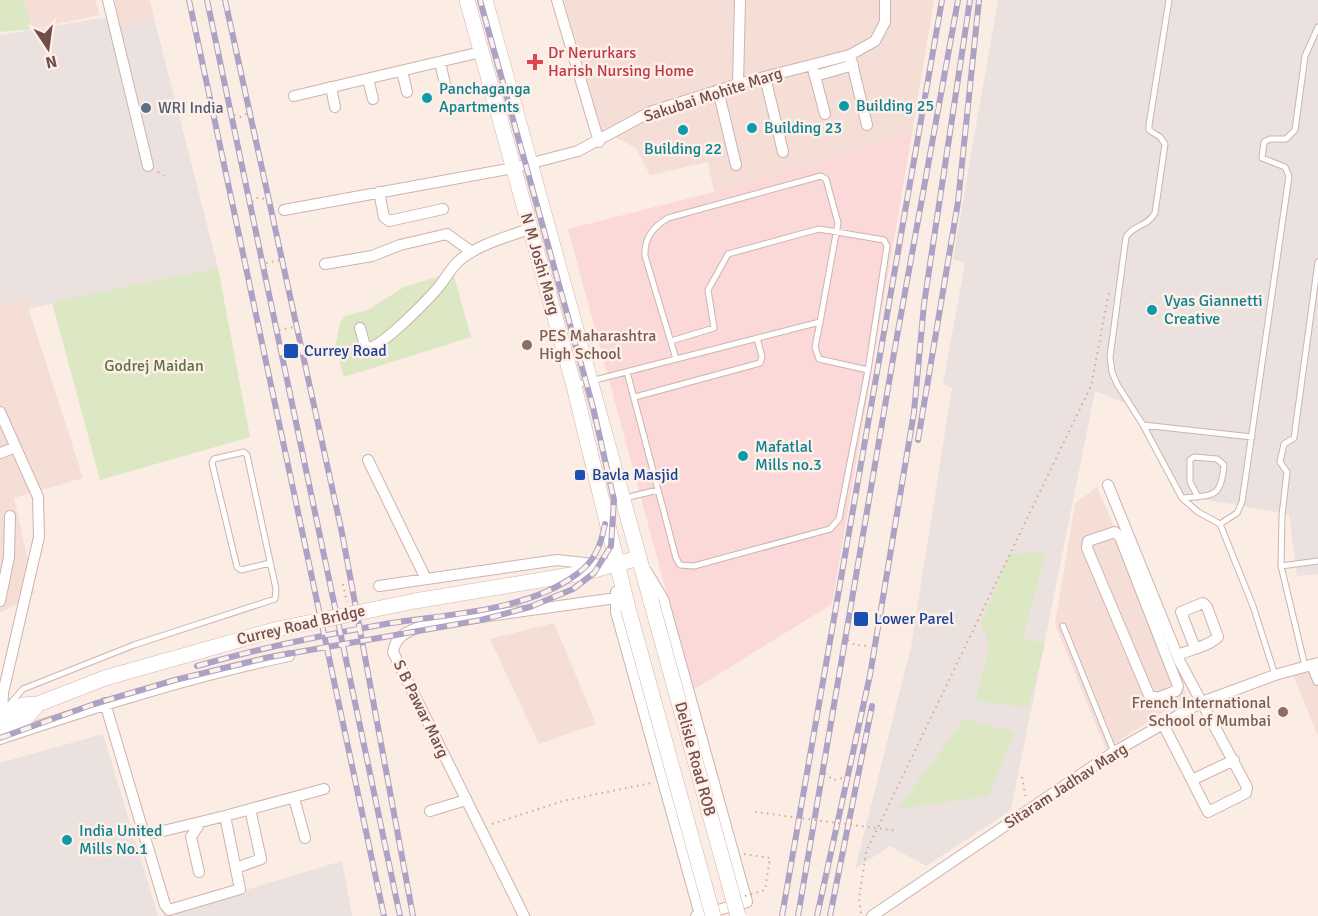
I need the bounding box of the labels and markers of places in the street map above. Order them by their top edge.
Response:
place label: Dr Nerurkars Harish Nursing Home [548,43,694,81]
marker: Dr Nerurkars Harish Nursing Home [526,53,544,71]
place label: Panchaganga Apartments [439,79,531,117]
marker: Panchaganga Apartments [420,91,434,105]
place label: Building 25 [856,96,934,116]
place label: WRI India [158,98,224,118]
marker: Building 25 [837,99,851,113]
marker: WRI India [139,101,153,115]
place label: Building 23 [764,118,842,138]
marker: Building 23 [745,121,759,135]
marker: Building 22 [676,123,690,137]
place label: Building 22 [644,139,722,159]
place label: Vyas Giannetti Creative [1164,291,1263,329]
marker: Vyas Giannetti Creative [1145,303,1159,317]
place label: PES Maharashtra High School [539,326,656,364]
marker: PES Maharashtra High School [520,338,534,352]
place label: Currey Road [304,341,387,361]
marker: Currey Road [282,342,300,360]
place label: Mafatlal Mills no.3 [755,437,822,475]
marker: Mafatlal Mills no.3 [736,449,750,463]
place label: Bavla Masjid [592,465,679,485]
marker: Bavla Masjid [573,468,587,482]
place label: Lower Parel [874,609,954,629]
marker: Lower Parel [852,610,870,628]
place label: French International School of Mumbai [1132,693,1271,731]
marker: French International School of Mumbai [1276,705,1290,719]
place label: India United Mills No.1 [79,821,162,859]
marker: India United Mills No.1 [60,833,74,847]

